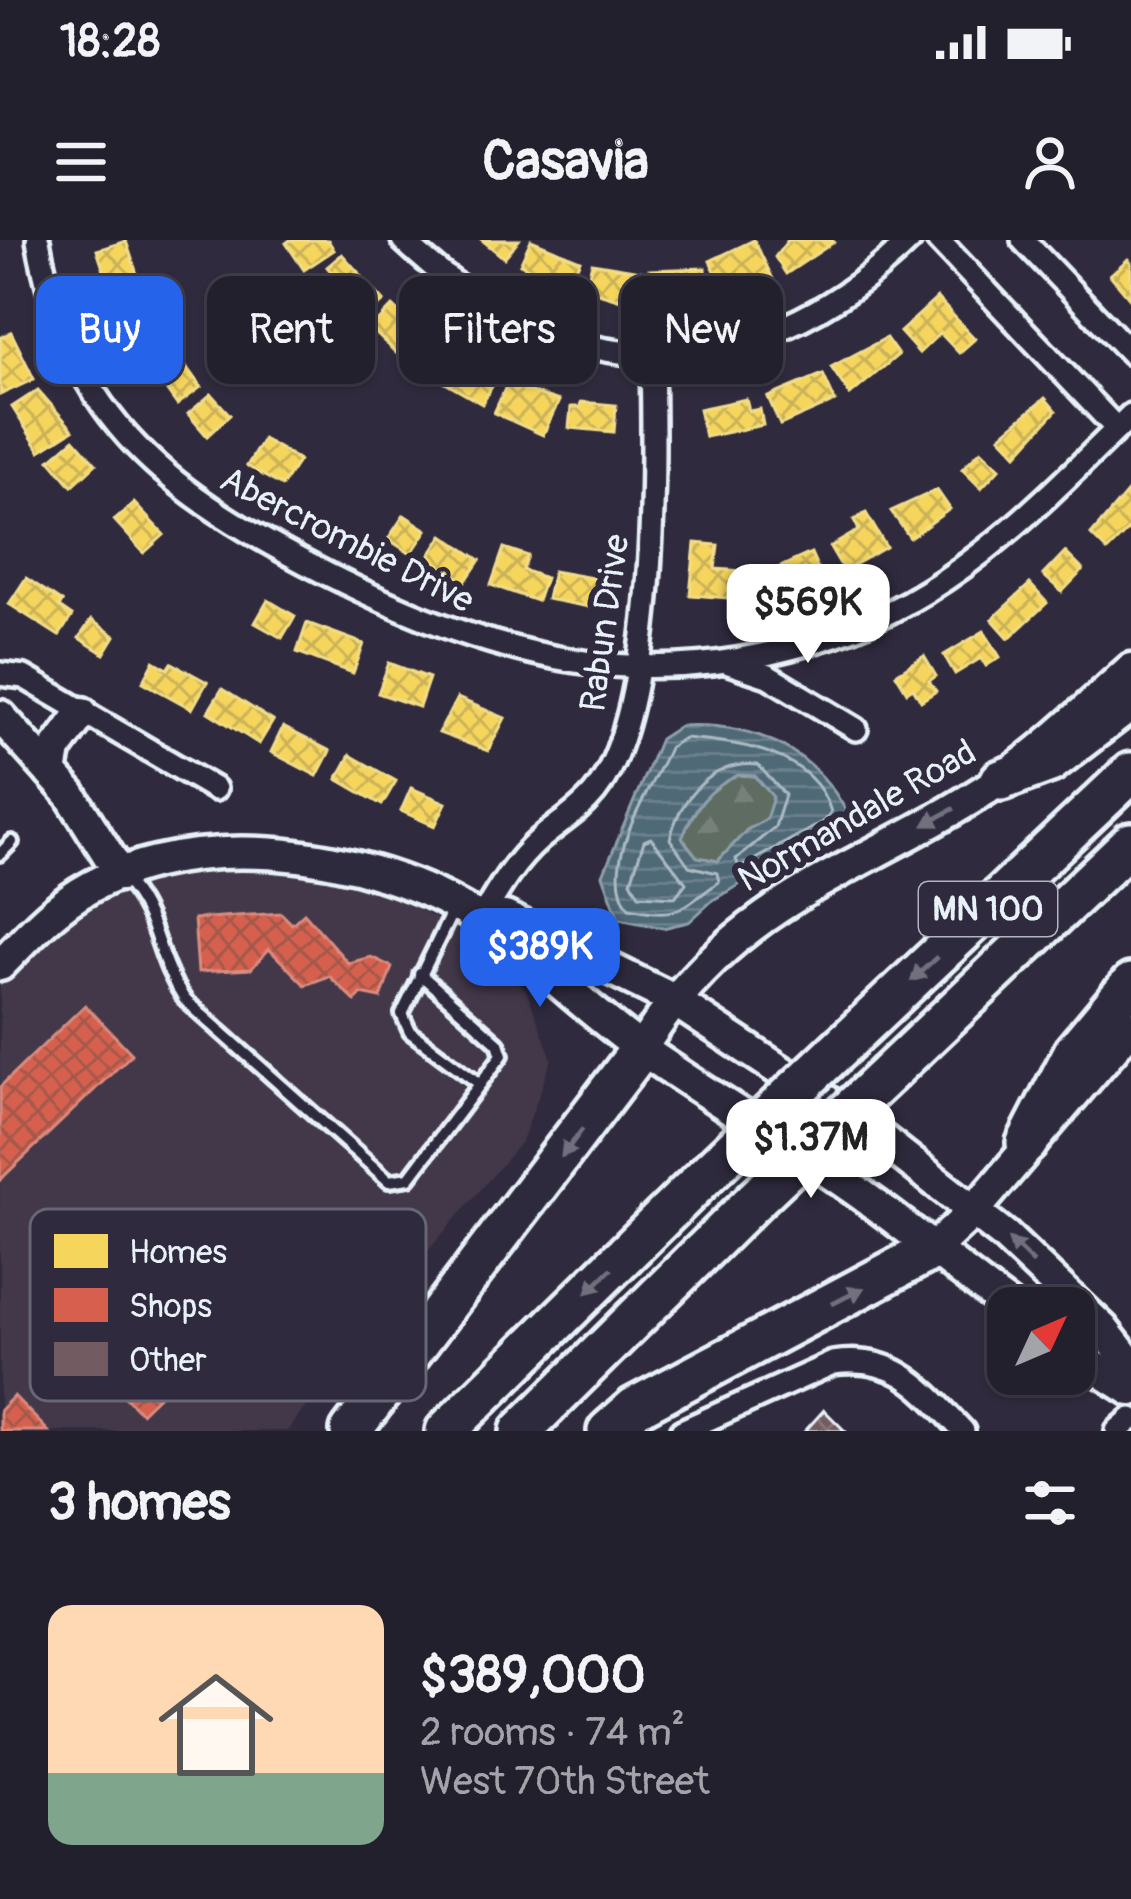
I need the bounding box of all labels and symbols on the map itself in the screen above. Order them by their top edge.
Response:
street label: Abercrombie Drive [213,457,482,623]
street label: Rabun Drive [570,531,640,714]
pin: $569K [724,564,892,666]
street label: Normandale Road [730,730,984,902]
one-way arrow [922,805,956,826]
road number: MN 100 [919,882,1057,936]
pin: $389K [456,908,624,1010]
one-way arrow [909,955,938,982]
pin: $1.37M [713,1099,909,1201]
one-way arrow [560,1127,584,1159]
legend [30,1209,426,1401]
text: Homes [129,1232,227,1273]
one-way arrow [1007,1237,1036,1265]
one-way arrow [585,1266,614,1294]
text: Shops [129,1286,212,1327]
one-way arrow [831,1287,866,1307]
north arrow [987,1287,1095,1395]
text: Other [129,1340,207,1381]

